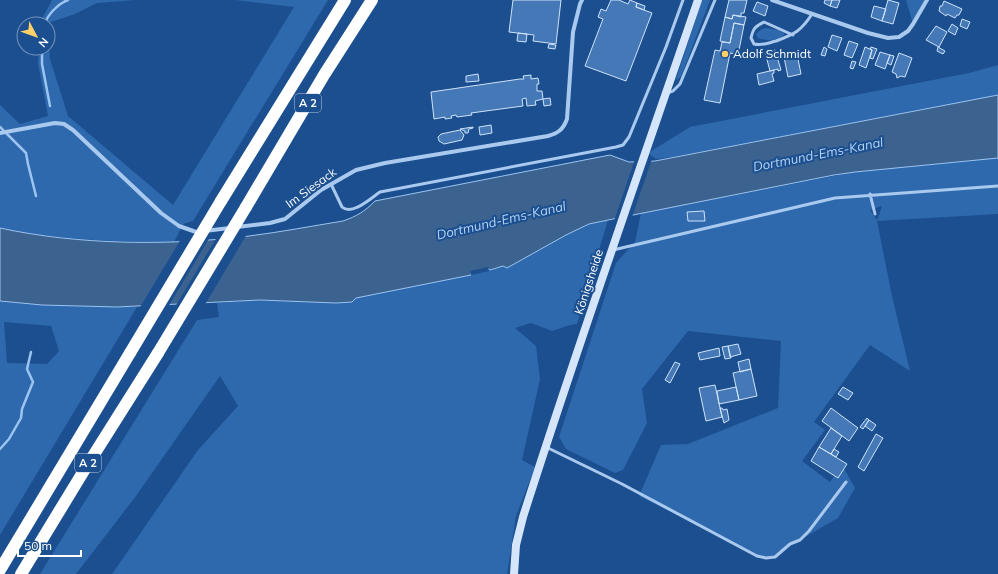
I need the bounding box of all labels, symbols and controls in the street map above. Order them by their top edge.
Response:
north arrow [16,16,56,56]
text: N [36,35,52,50]
place label: Adolf Schmidt [733,46,811,61]
marker: Adolf Schmidt [720,49,730,59]
road number: A 2 [295,94,321,112]
water label: Dortmund-Ems-Kanal [752,133,885,174]
street label: Im Siesack [282,164,340,211]
water label: Dortmund-Ems-Kanal [435,197,568,243]
street label: Königsheide [571,247,606,316]
road number: A 2 [75,454,101,472]
scale bar [18,532,81,558]
text: 50 m [24,538,52,553]

